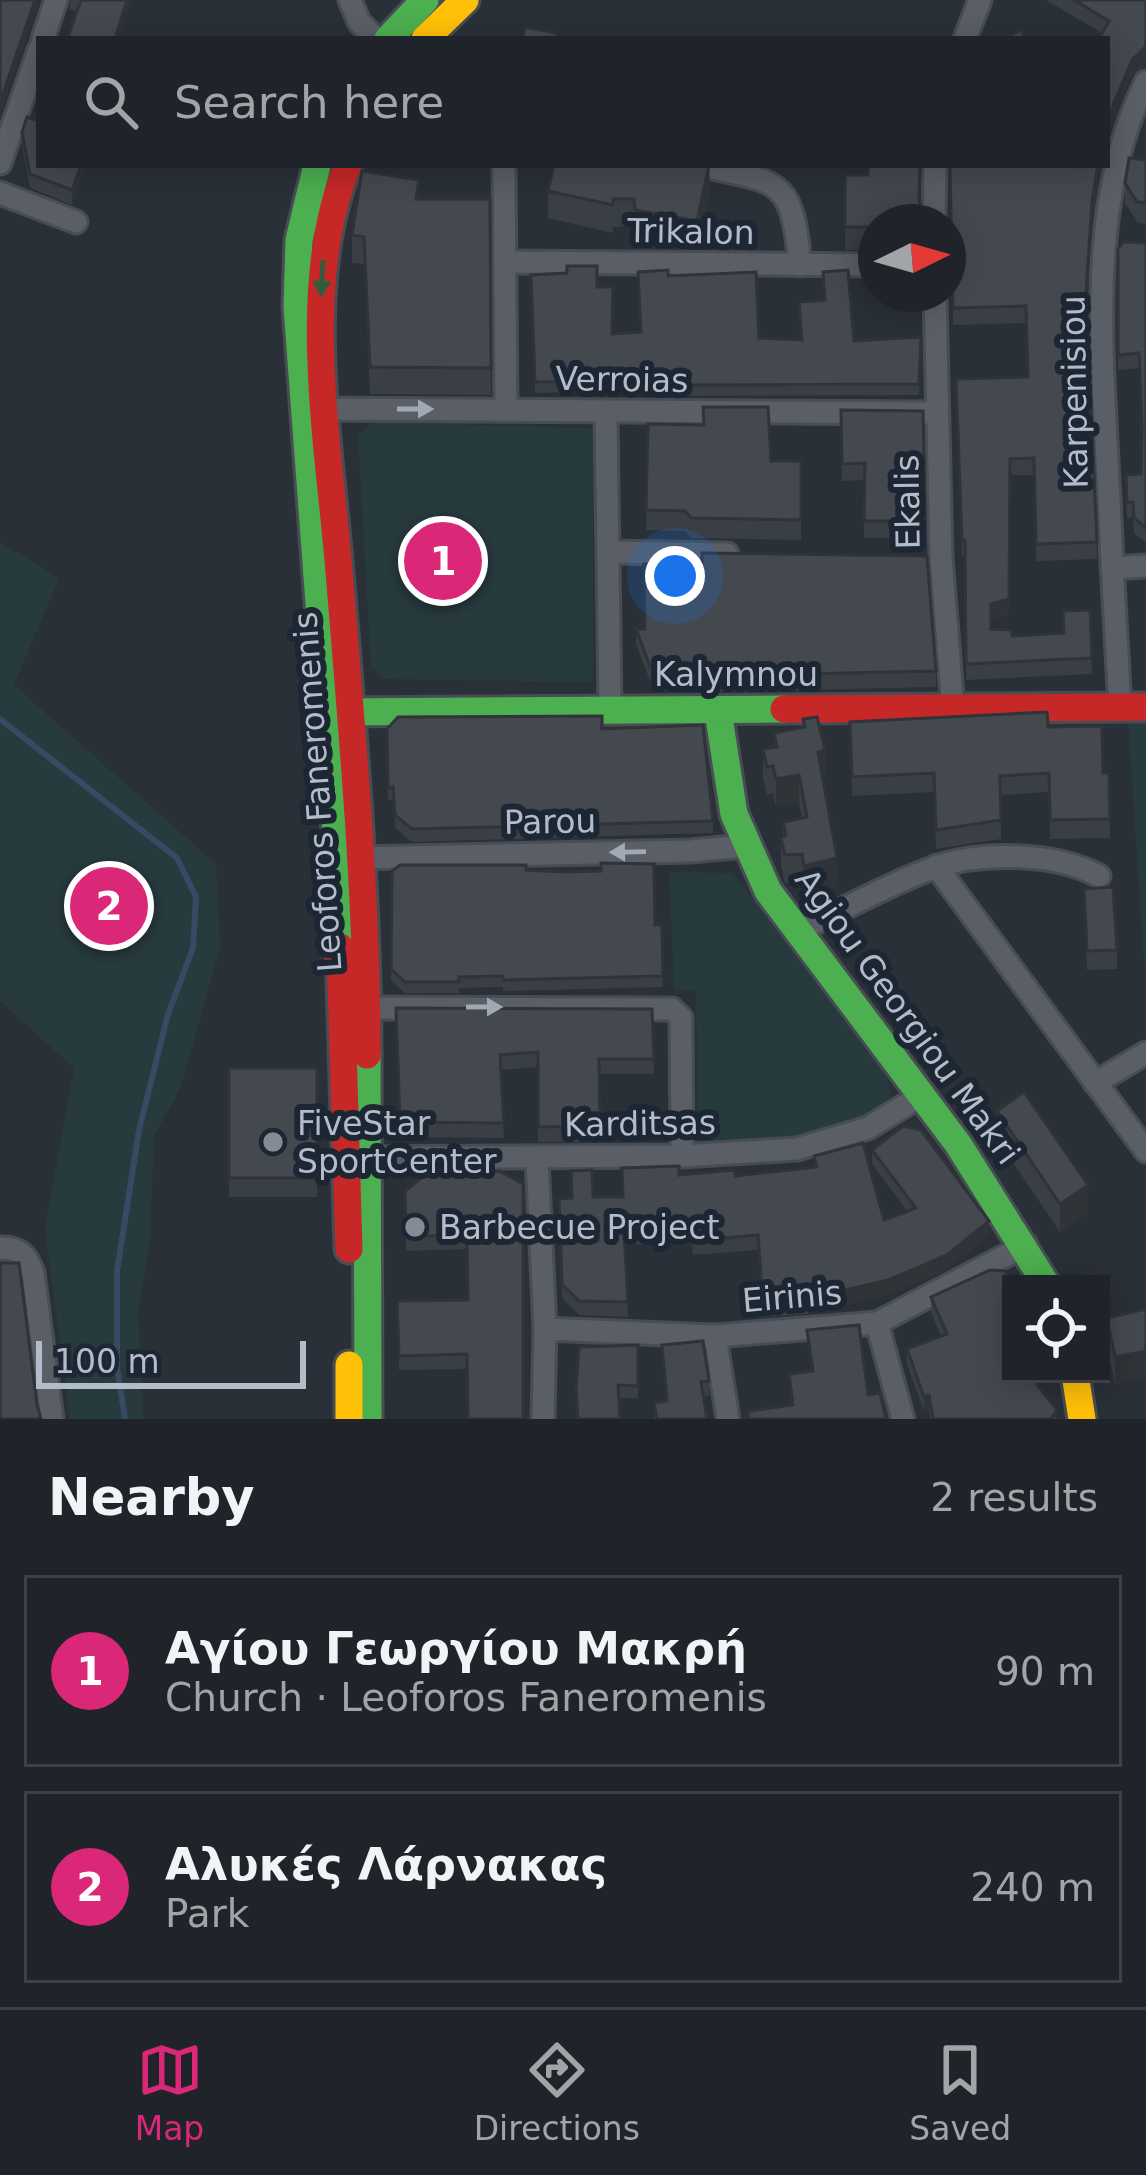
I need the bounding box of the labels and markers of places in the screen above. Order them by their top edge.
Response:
pin: 1 [404,516,482,606]
pin: 2 [70,861,148,951]
place label: FiveStar SportCenter [297,1104,497,1181]
marker: FiveStar SportCenter [260,1129,286,1155]
place label: Barbecue Project [439,1208,719,1247]
marker: Barbecue Project [402,1214,428,1240]

